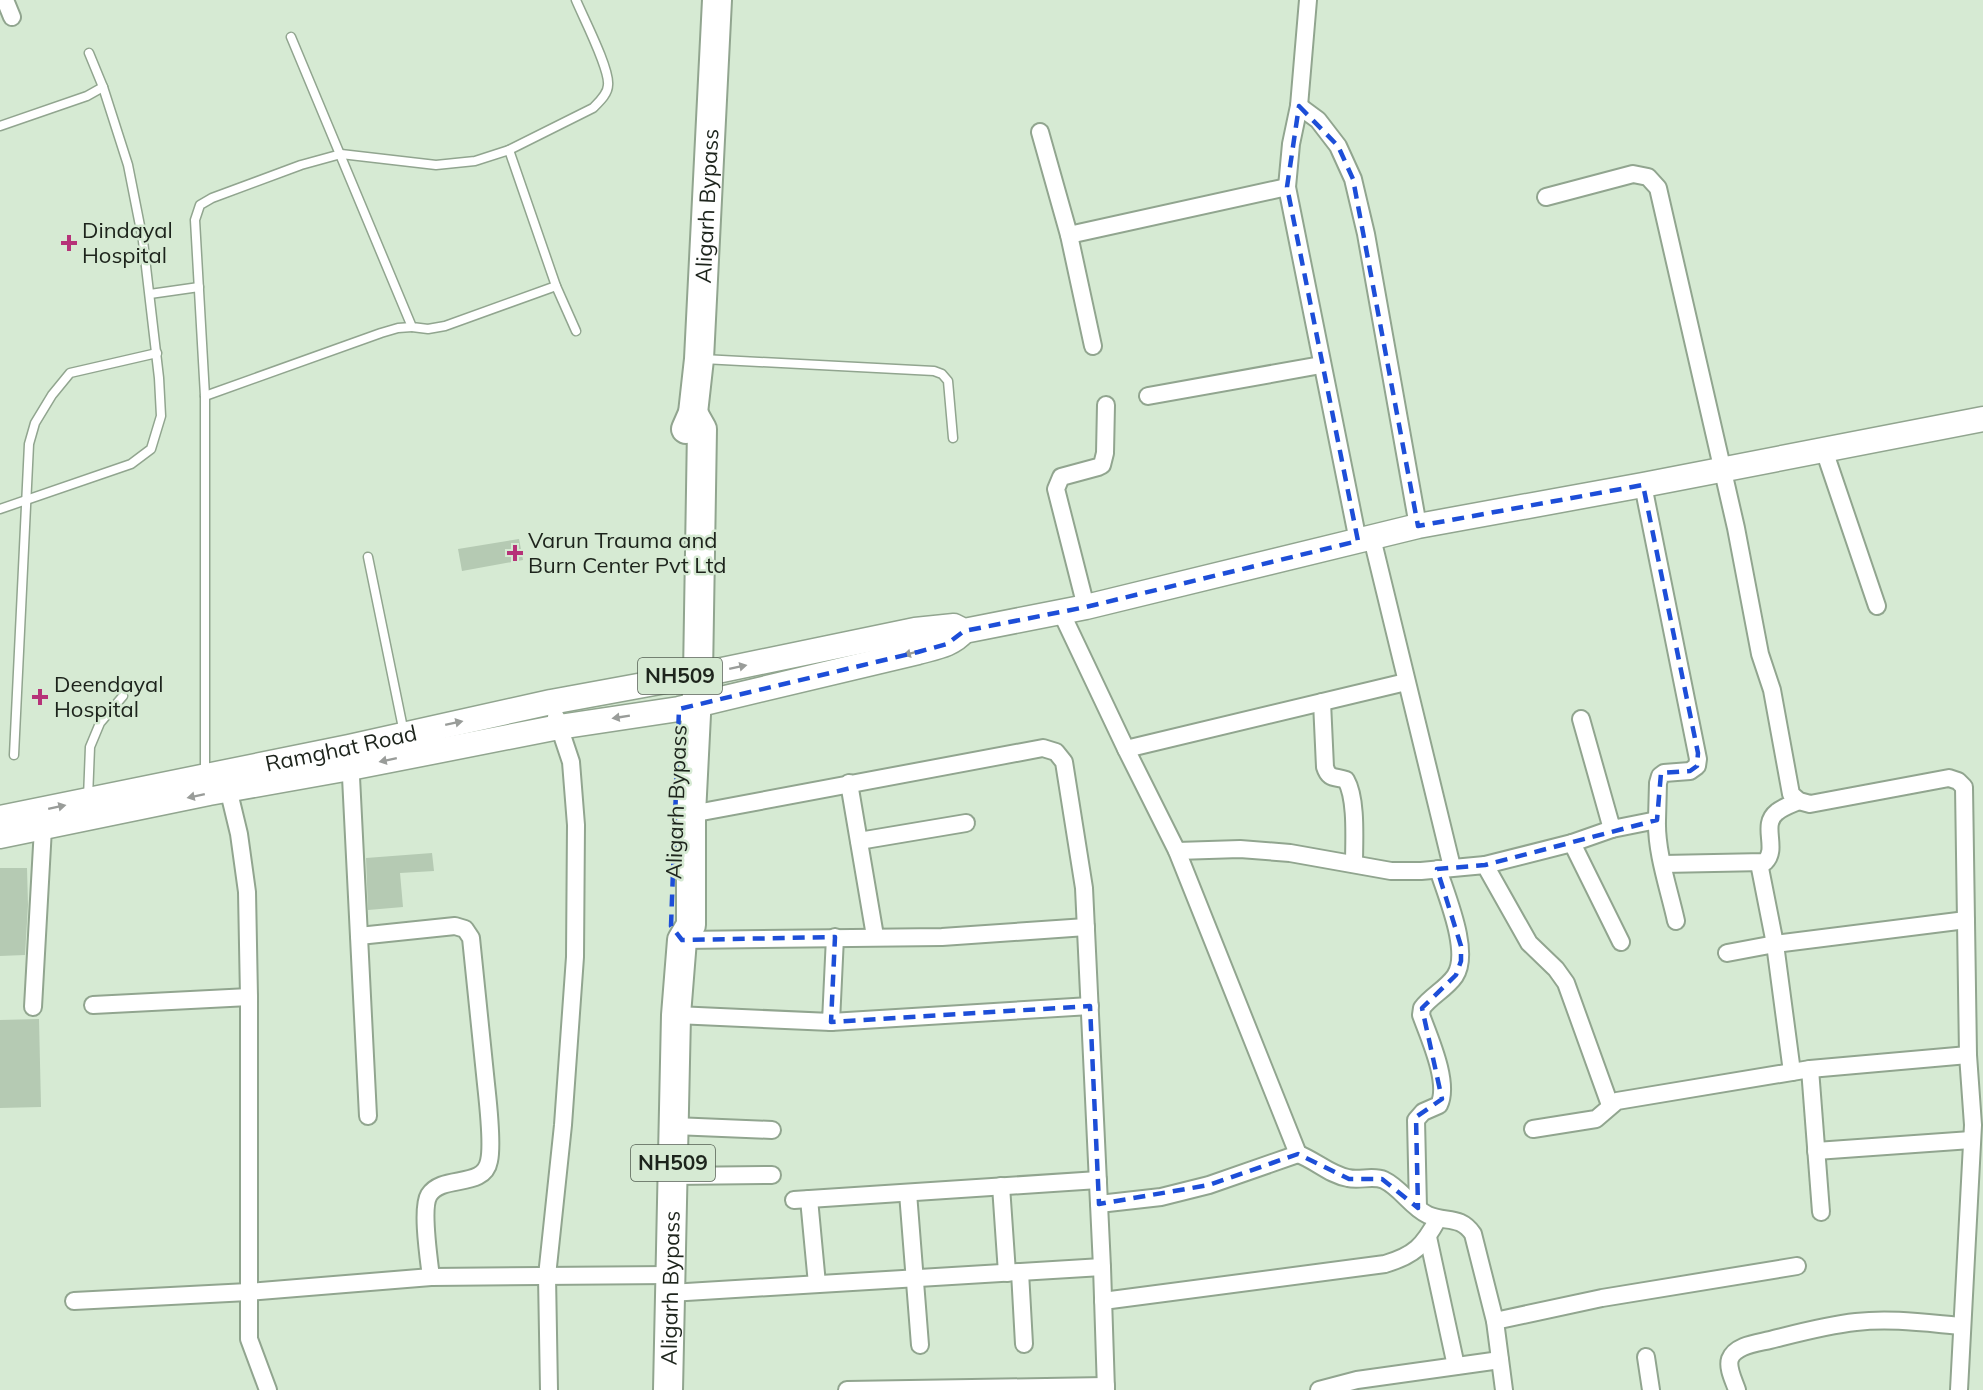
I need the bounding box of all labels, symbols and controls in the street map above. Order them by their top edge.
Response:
street label: Aligarh Bypass [689,128,725,284]
place label: Dindayal Hospital [82,216,173,269]
marker: Dindayal Hospital [60,234,78,252]
place label: Varun Trauma and Burn Center Pvt Ltd [528,526,727,579]
marker: Varun Trauma and Burn Center Pvt Ltd [506,544,524,562]
one-way arrow [903,649,921,659]
road number: NH509 [638,658,722,694]
one-way arrow [728,662,747,671]
place label: Deendayal Hospital [54,670,163,723]
marker: Deendayal Hospital [31,688,49,706]
one-way arrow [611,713,630,722]
street label: Ramghat Road [263,718,419,778]
one-way arrow [444,718,463,727]
street label: Aligarh Bypass [659,724,693,880]
one-way arrow [378,756,397,765]
one-way arrow [186,792,205,801]
one-way arrow [48,802,67,812]
road number: NH509 [631,1145,715,1181]
street label: Aligarh Bypass [655,1210,686,1366]

